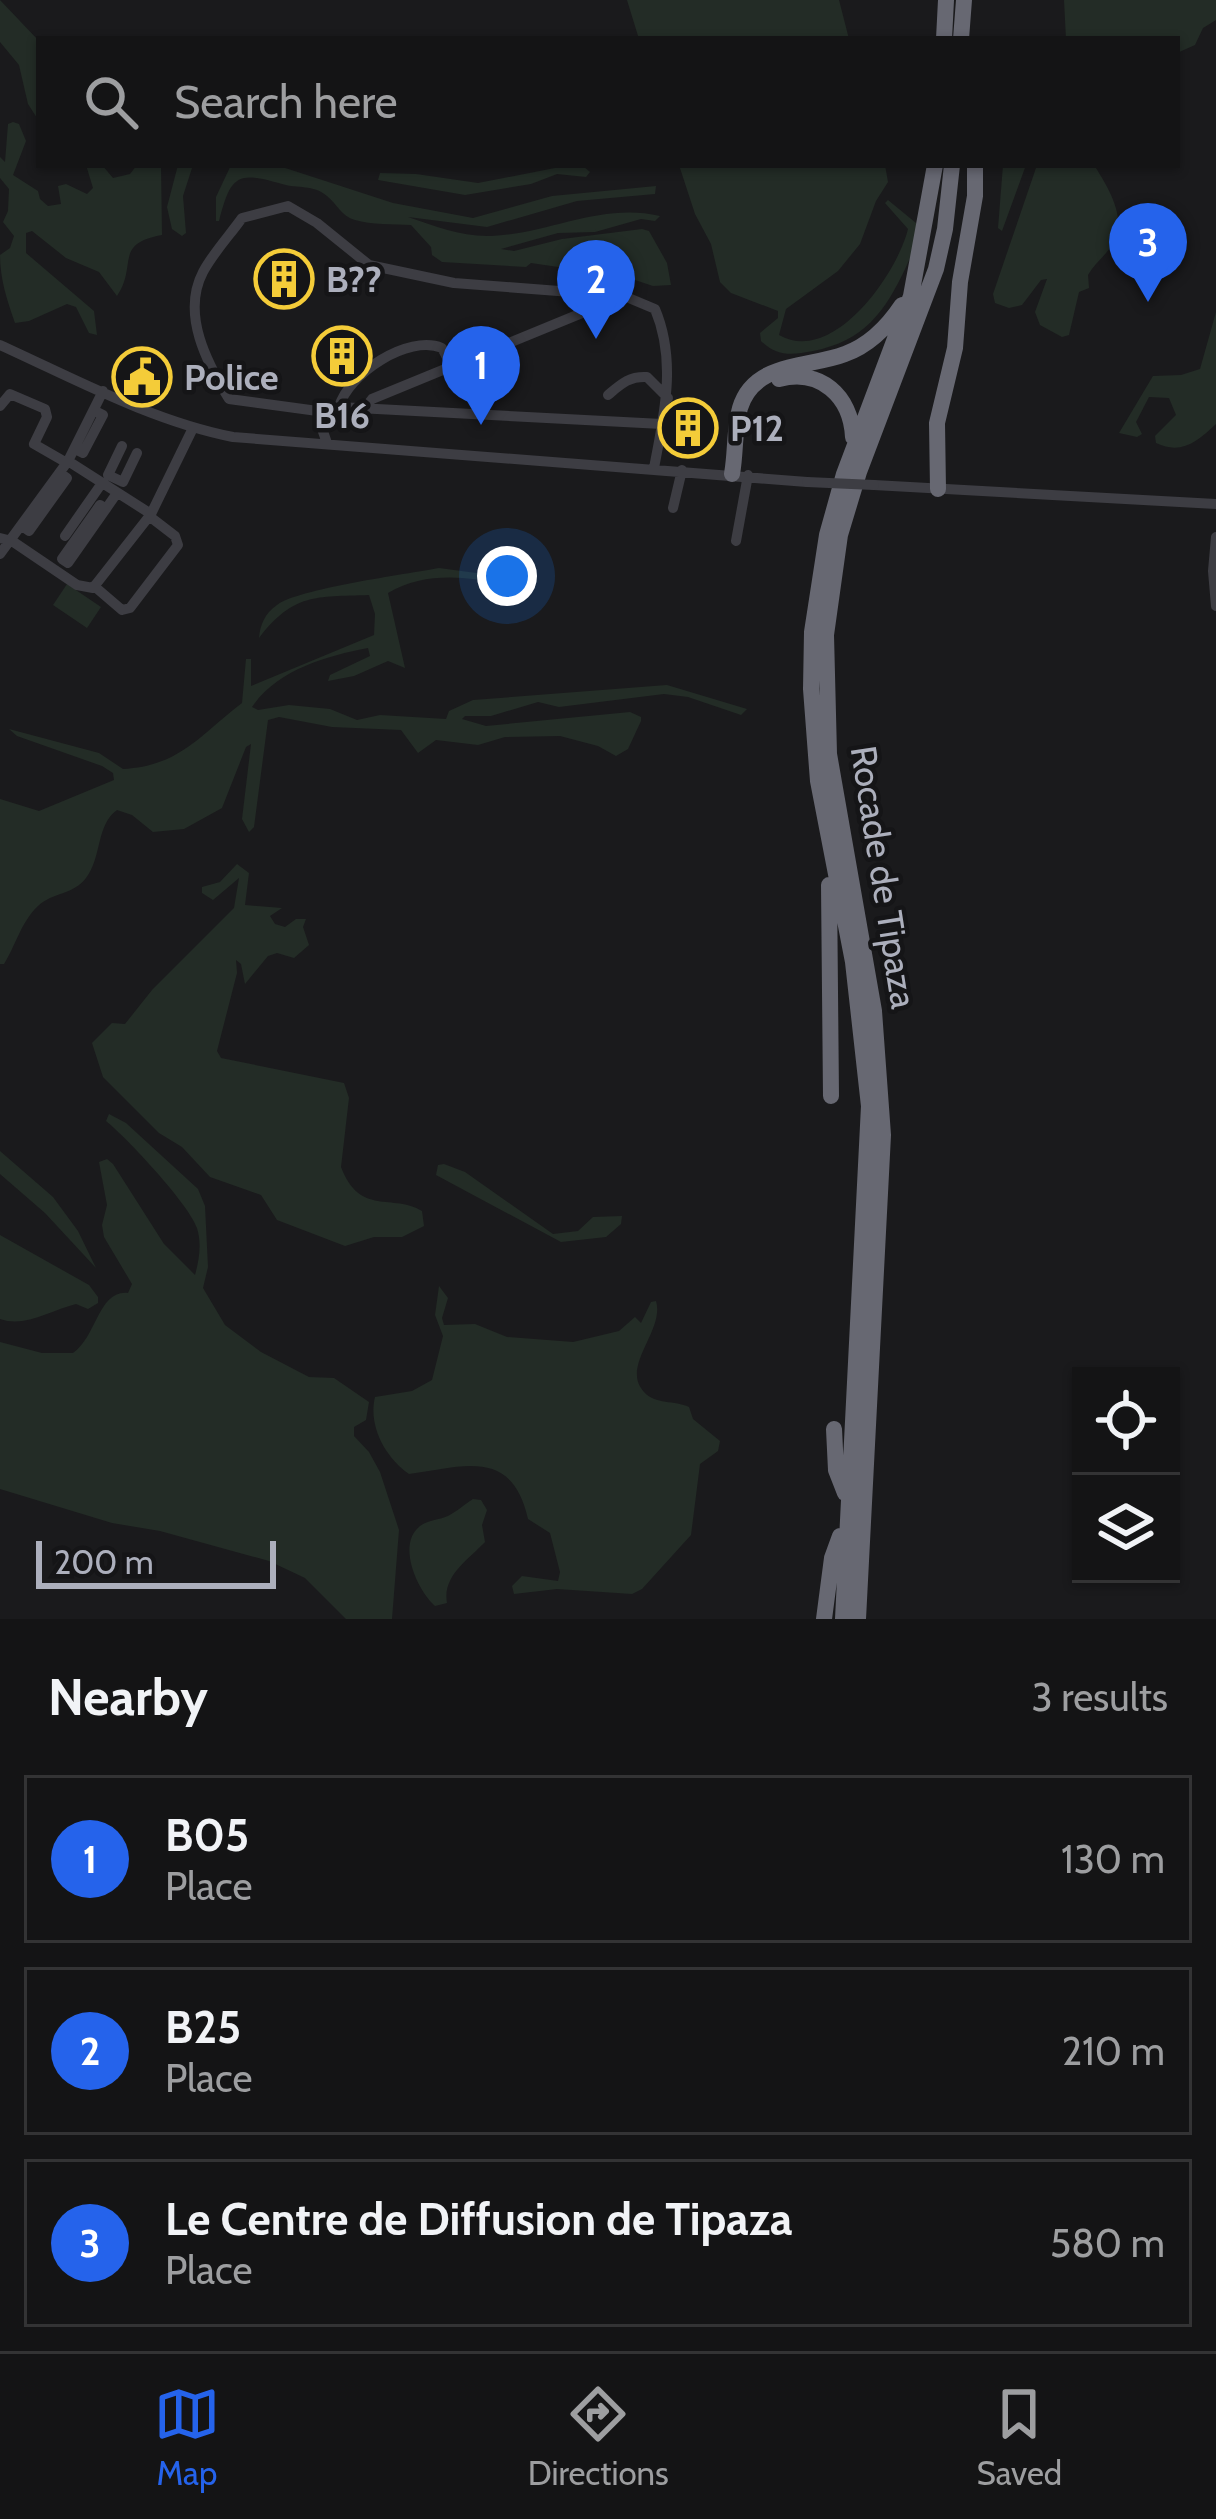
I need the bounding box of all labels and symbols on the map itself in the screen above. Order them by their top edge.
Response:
pin: 3 [1109,203,1187,302]
pin: 2 [557,240,635,339]
building icon: B?? [253,248,315,310]
place label: B?? [326,257,382,301]
building icon: B16 [311,325,373,387]
pin: 1 [442,326,520,425]
public building icon: Police [111,346,173,408]
place label: Police [184,355,278,399]
place label: B16 [314,393,370,437]
building icon: P12 [657,397,719,459]
place label: P12 [730,406,784,450]
your location [477,546,537,606]
street label: Rocade de Tipaza [842,742,926,1012]
scale bar [36,1535,276,1588]

